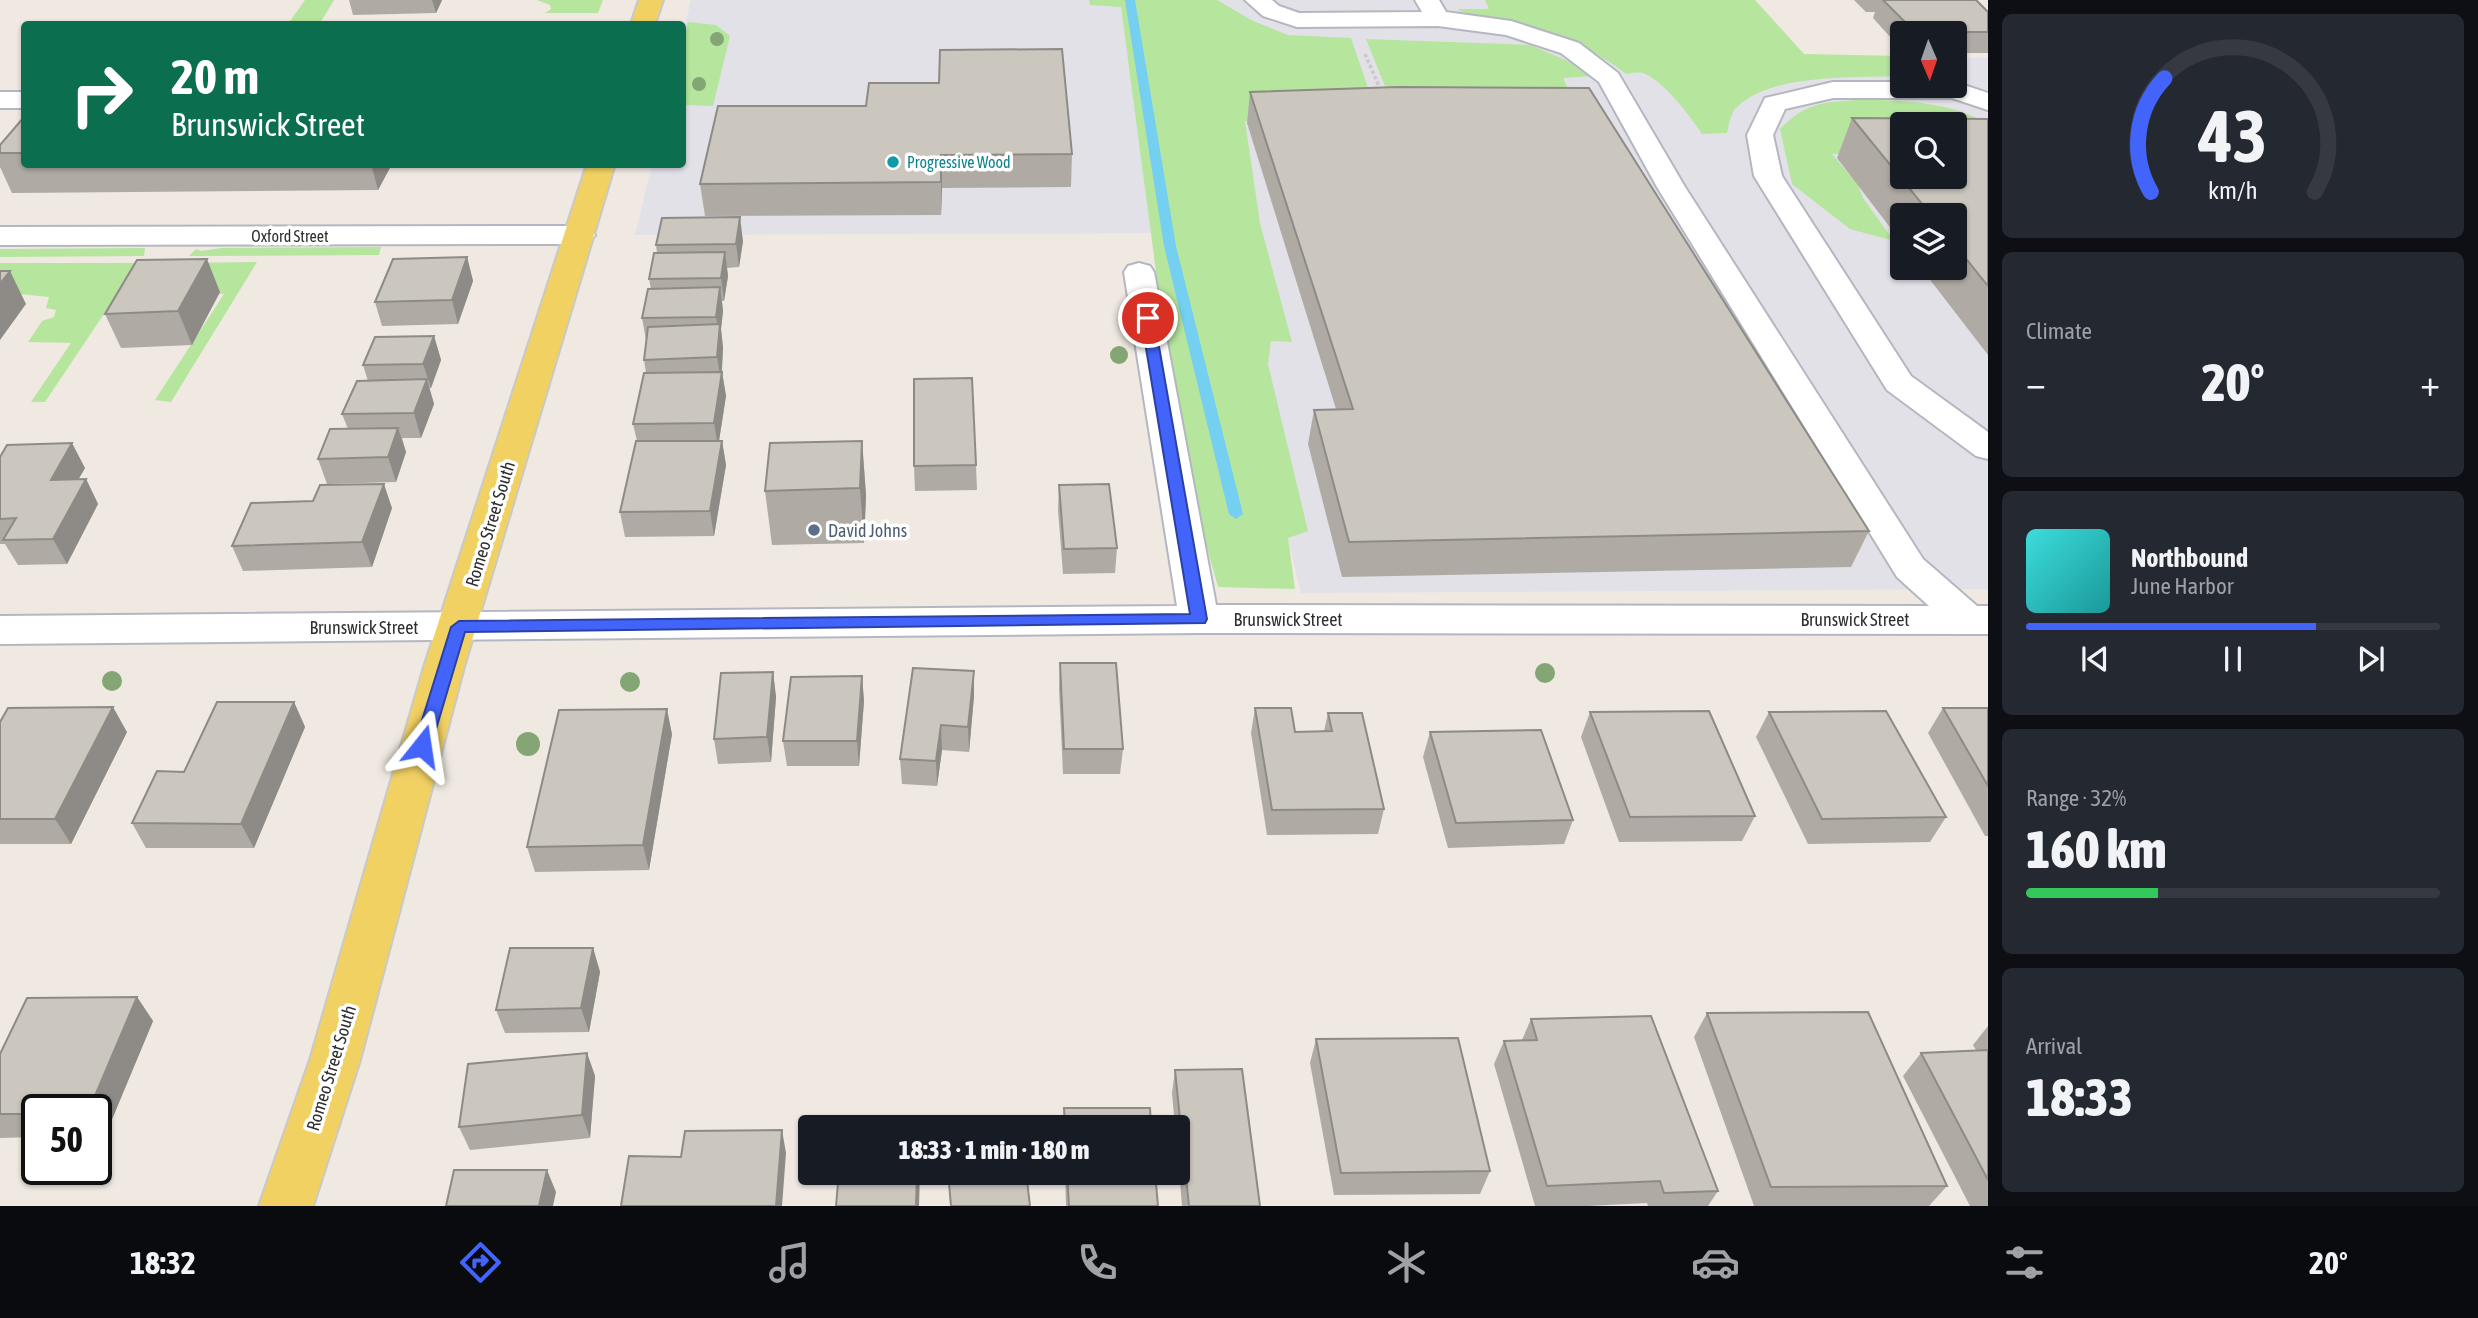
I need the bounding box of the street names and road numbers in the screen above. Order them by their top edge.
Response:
street label: Oxford Street [251,227,329,245]
street label: Romeo Street South [461,459,519,589]
street label: Brunswick Street [1233,609,1343,630]
street label: Brunswick Street [1800,609,1910,630]
street label: Brunswick Street [309,617,419,638]
street label: Romeo Street South [302,1003,360,1133]

